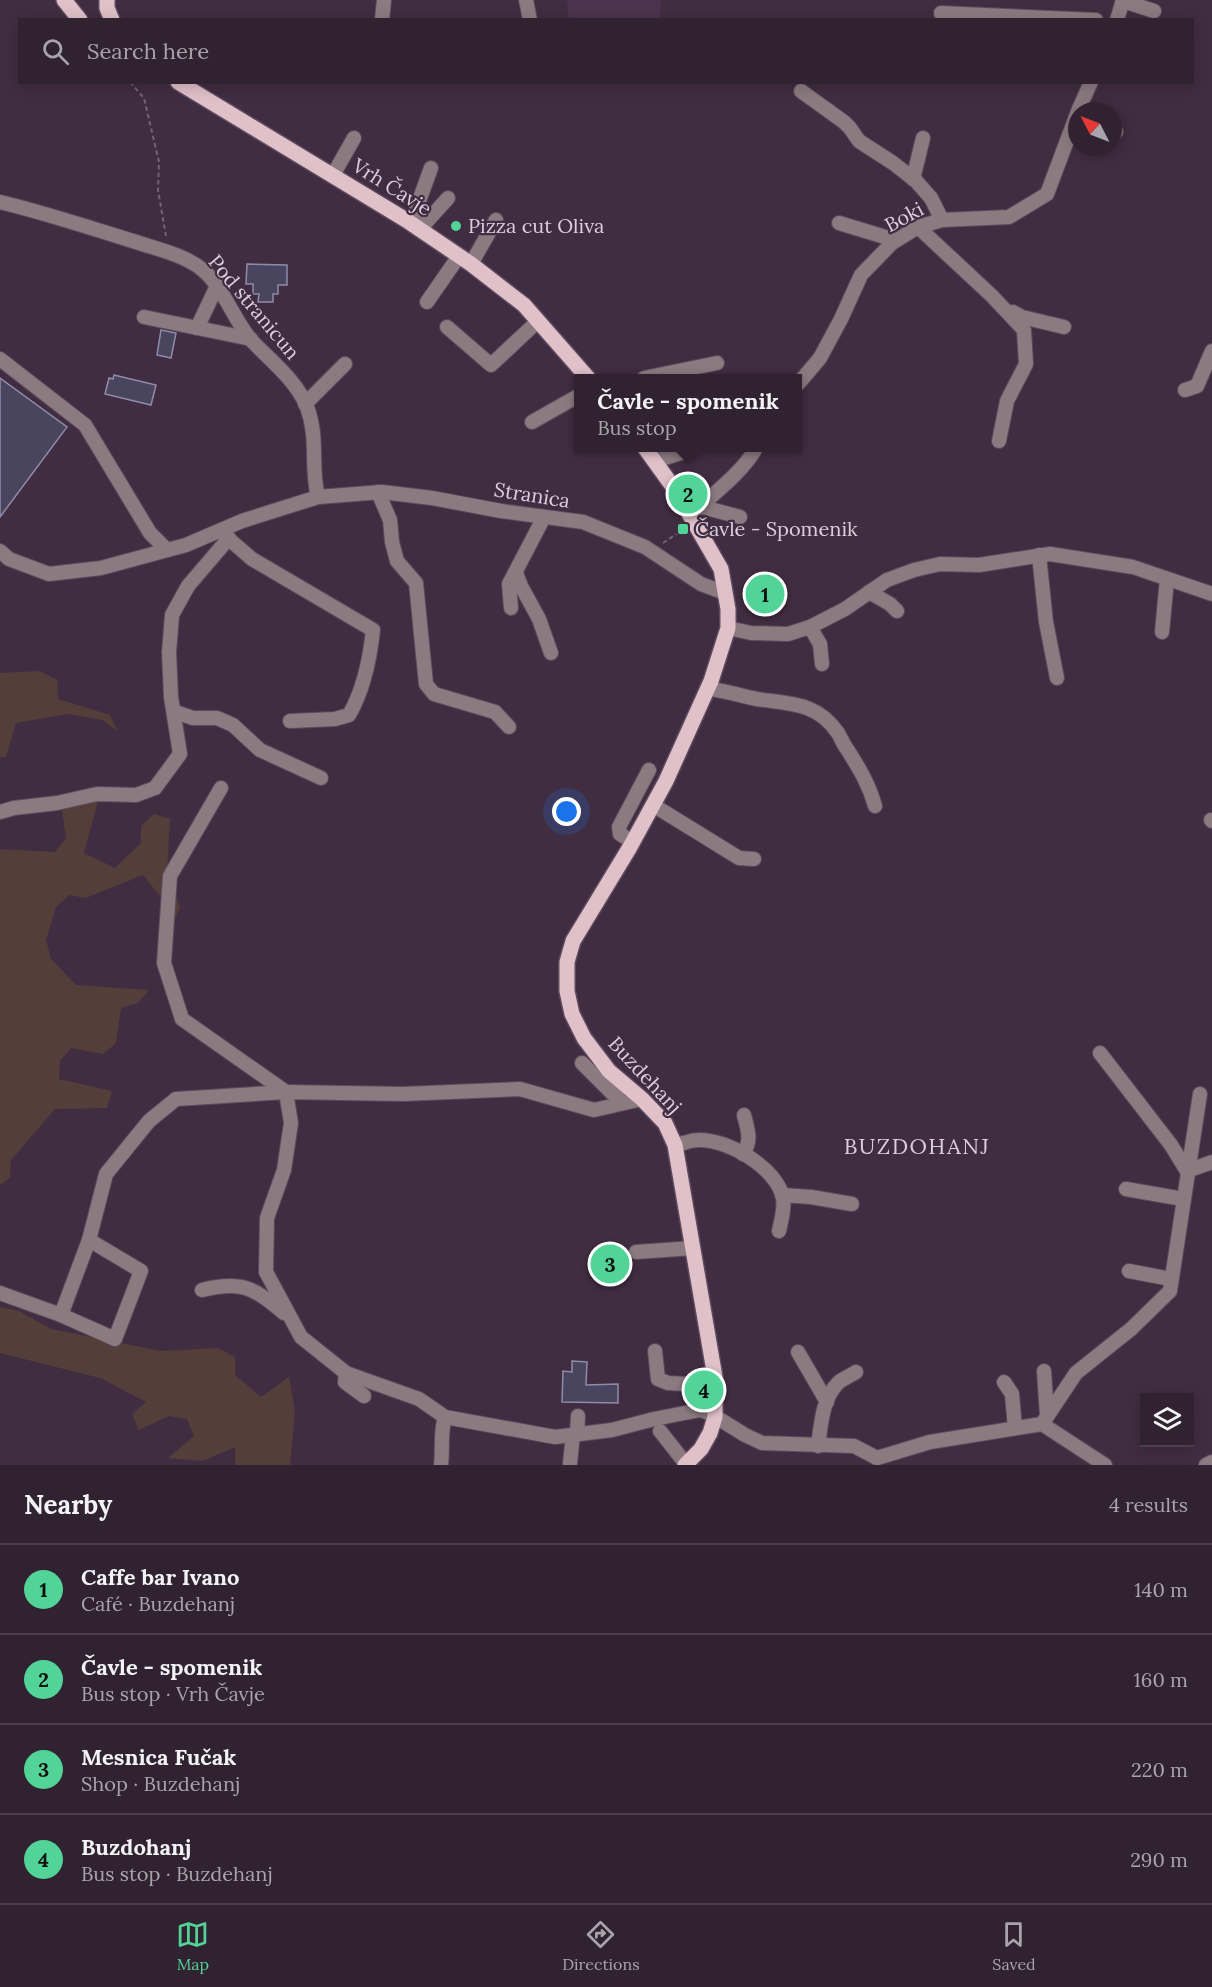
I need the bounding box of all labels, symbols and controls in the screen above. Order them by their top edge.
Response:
search box [18,18,1194,84]
icon: search [39,35,72,68]
text: Search here [87,37,209,65]
north arrow [1068,102,1122,156]
street label: Vrh Čavje [347,152,437,221]
street label: Boki [880,196,928,237]
place label: Pizza cut Oliva [468,213,604,238]
marker: Pizza cut Oliva [449,219,463,233]
street label: Pod stranicun [203,249,305,364]
popup [574,374,802,452]
text: Čavle - spomenik [597,387,779,415]
text: Bus stop [597,415,677,440]
pin: 2 [668,472,708,516]
street label: Stranica [492,476,572,513]
place label: Čavle - Spomenik [695,516,858,541]
marker: Čavle - Spomenik [676,522,690,536]
pin: 1 [746,572,784,616]
your location [552,797,581,826]
street label: Buzdehanj [603,1031,687,1119]
district label: BUZDOHANJ [844,1132,990,1160]
pin: 3 [590,1242,630,1286]
pin: 4 [684,1368,724,1412]
map controls [1140,1393,1194,1447]
button: layers [1140,1393,1194,1447]
text: Nearby [24,1488,112,1521]
text: 4 results [1109,1492,1188,1517]
text: Caffe bar Ivano [81,1563,239,1591]
text: 1 [39,1577,48,1602]
text: 140 m [1134,1577,1188,1602]
text: Café · Buzdehanj [81,1591,235,1616]
text: Čavle - spomenik [81,1653,262,1681]
text: 2 [38,1667,49,1692]
text: 160 m [1134,1667,1188,1692]
text: Bus stop · Vrh Čavje [81,1681,265,1706]
text: Mesnica Fučak [81,1743,236,1771]
text: 3 [38,1757,49,1782]
text: 220 m [1131,1757,1188,1782]
text: Shop · Buzdehanj [81,1771,240,1796]
text: Buzdohanj [81,1833,192,1861]
text: 4 [38,1847,49,1872]
text: 290 m [1130,1847,1188,1872]
text: Bus stop · Buzdehanj [81,1861,273,1886]
tab: Map [176,1918,209,1974]
tab: Directions [562,1918,640,1974]
tab: Saved [992,1918,1036,1974]

